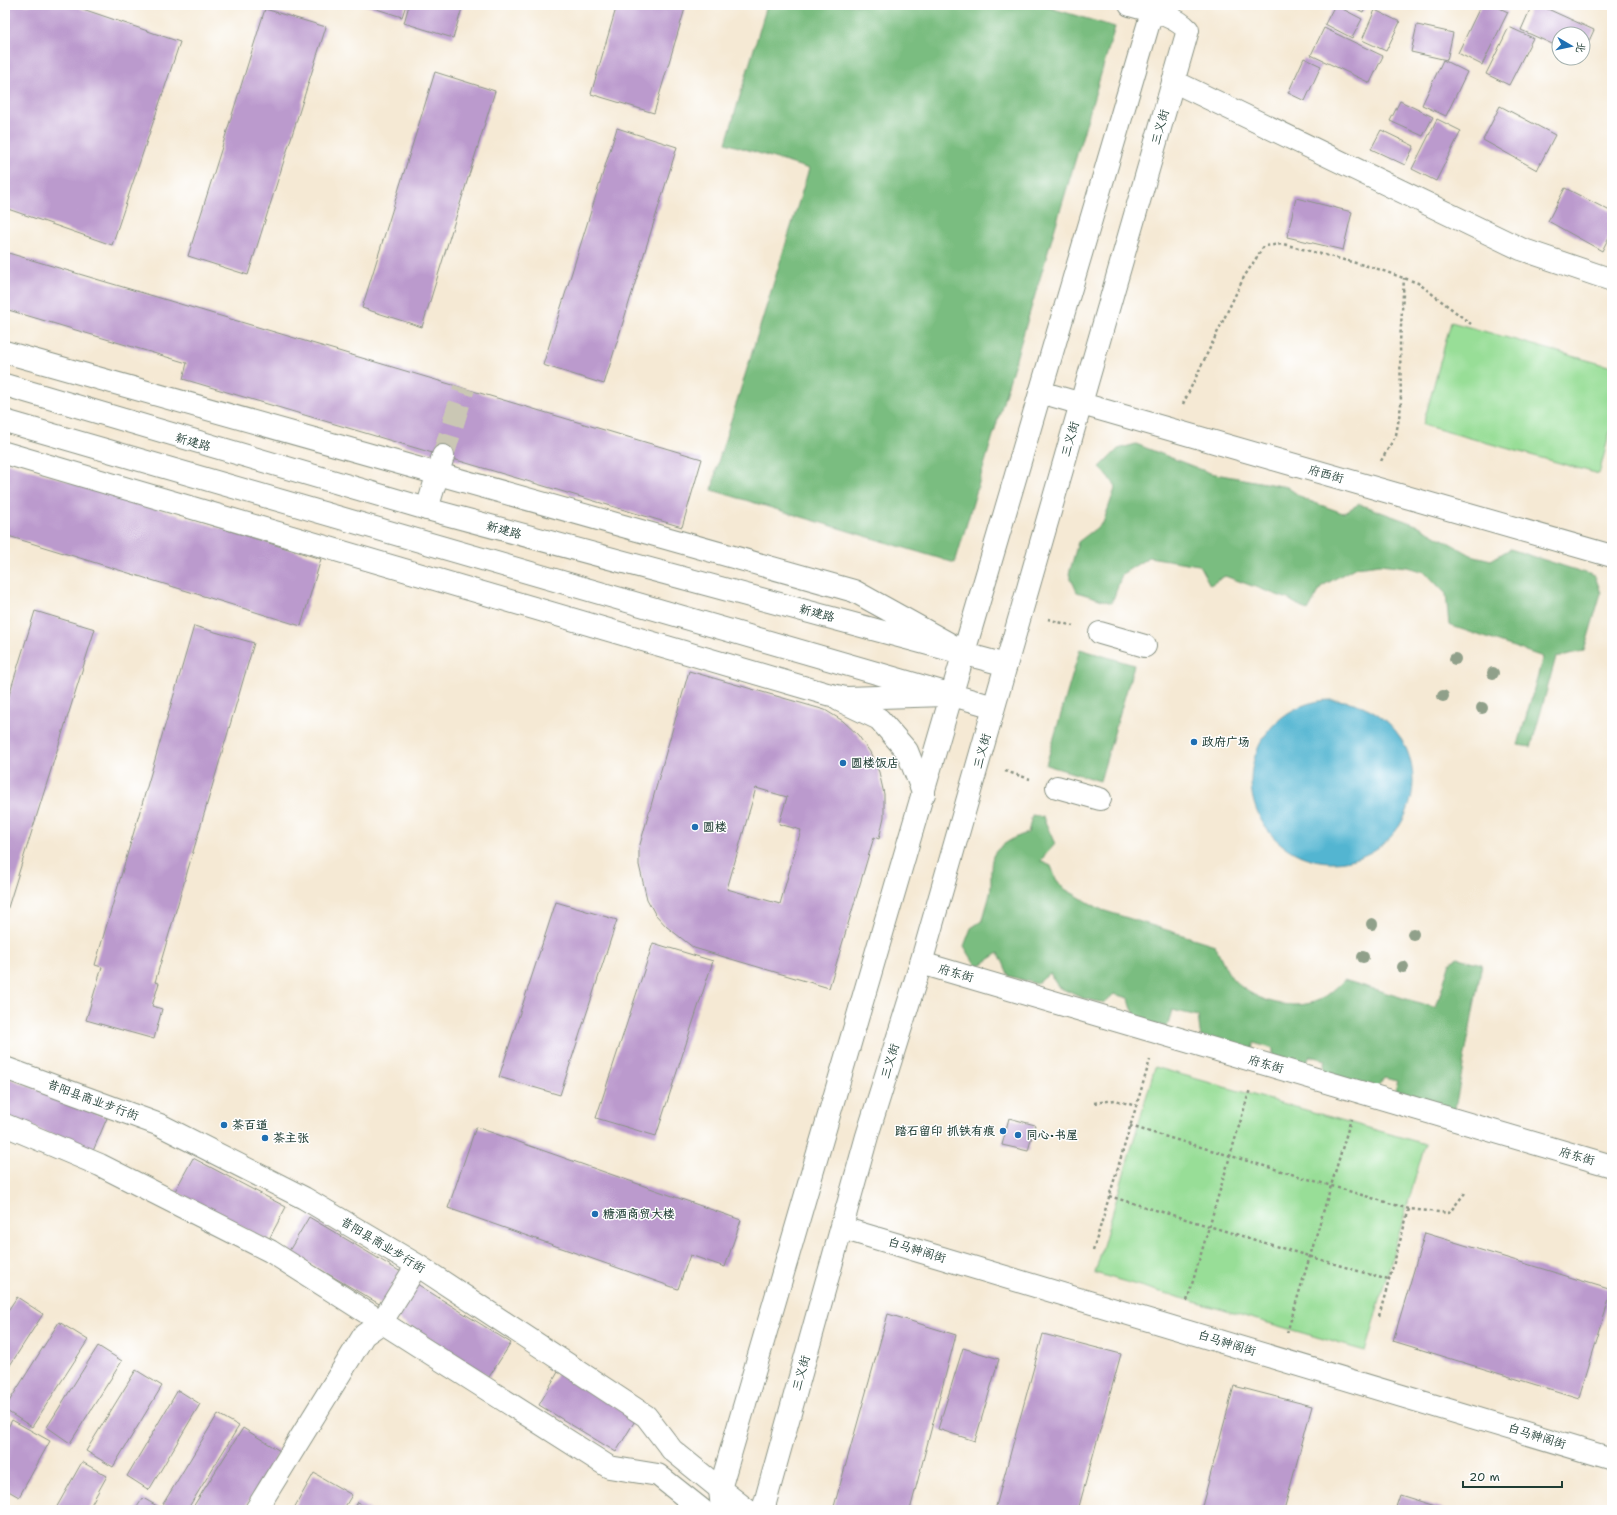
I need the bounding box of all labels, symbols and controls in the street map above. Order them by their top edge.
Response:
north arrow [1551,26,1591,66]
text: 北 [1572,41,1589,54]
street label: 三义街 [1147,107,1173,147]
street label: 三义街 [1057,419,1083,459]
street label: 新建路 [173,429,213,455]
street label: 府西街 [1306,461,1346,487]
street label: 新建路 [485,518,523,542]
street label: 新建路 [798,601,836,625]
street label: 三义街 [970,732,994,770]
place label: 政府广场 [1202,734,1250,750]
marker: 政府广场 [1189,737,1199,747]
place label: 圆楼饭店 [851,755,899,771]
marker: 圆楼饭店 [838,758,848,768]
place label: 圆楼 [703,819,727,835]
marker: 圆楼 [690,822,700,832]
street label: 府东街 [936,960,976,986]
street label: 三义街 [877,1041,903,1081]
street label: 府东街 [1246,1051,1286,1077]
street label: 昔阳县商业步行街 [45,1076,141,1124]
place label: 茶百道 [232,1117,268,1133]
marker: 茶百道 [219,1120,229,1130]
place label: 踏石留印 抓铁有痕 [895,1123,995,1139]
marker: 踏石留印 抓铁有痕 [998,1126,1008,1136]
place label: 同心·书屋 [1026,1127,1078,1143]
place label: 茶主张 [273,1130,309,1146]
marker: 同心·书屋 [1013,1130,1023,1140]
marker: 茶主张 [260,1133,270,1143]
street label: 府东街 [1557,1143,1597,1169]
place label: 糖酒商贸大楼 [603,1206,675,1222]
marker: 糖酒商贸大楼 [590,1209,600,1219]
street label: 昔阳县商业步行街 [338,1213,428,1277]
street label: 白马神阁街 [886,1234,948,1266]
street label: 白马神阁街 [1196,1327,1258,1359]
street label: 三义街 [788,1353,814,1393]
street label: 白马神阁街 [1506,1420,1568,1452]
scale bar [1463,1463,1562,1489]
text: 20 m [1469,1469,1500,1485]

